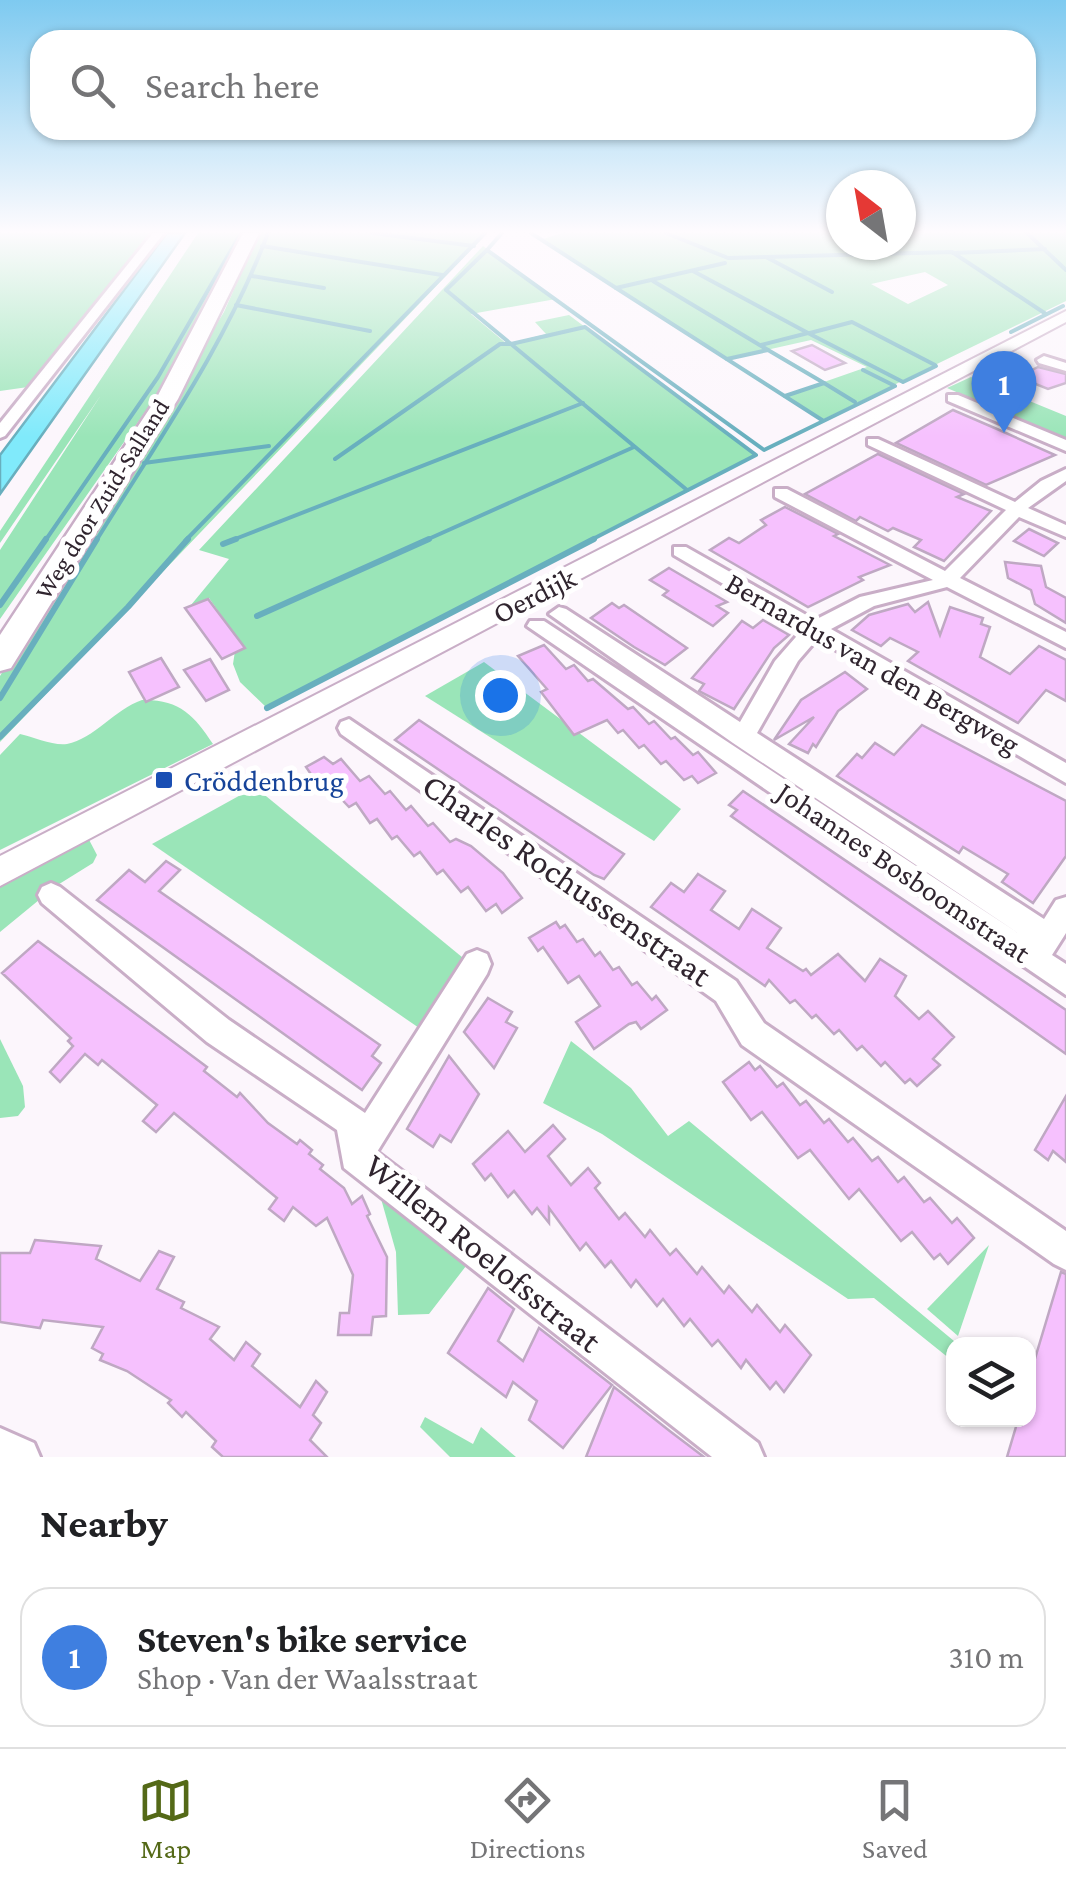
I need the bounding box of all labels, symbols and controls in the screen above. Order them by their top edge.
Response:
search box [30,30,1036,140]
icon: search [65,58,120,113]
text: Search here [145,64,319,106]
north arrow [826,170,916,260]
pin: 1 [972,350,1036,433]
street label: Weg door Zuid-Salland [29,394,175,604]
street label: Oerdijk [487,560,582,631]
street label: Bernardus van den Bergweg [720,565,1025,761]
your location [475,670,526,721]
place label: Cröddenbrug [184,764,344,798]
street label: Charles Rochussenstraat [415,766,719,995]
marker: Cröddenbrug [153,769,175,791]
street label: Johannes Bosboomstraat [769,773,1038,970]
street label: Willem Roelofsstraat [357,1146,609,1360]
map controls [946,1337,1036,1427]
button: layers [946,1337,1036,1427]
text: Nearby [40,1499,168,1546]
text: Steven's bike service [137,1618,467,1660]
text: 1 [69,1639,80,1675]
text: 310 m [948,1639,1024,1675]
text: Shop · Van der Waalsstraat [137,1660,477,1696]
tab: Map [138,1773,193,1864]
tab: Directions [470,1773,586,1864]
tab: Saved [862,1773,928,1864]

